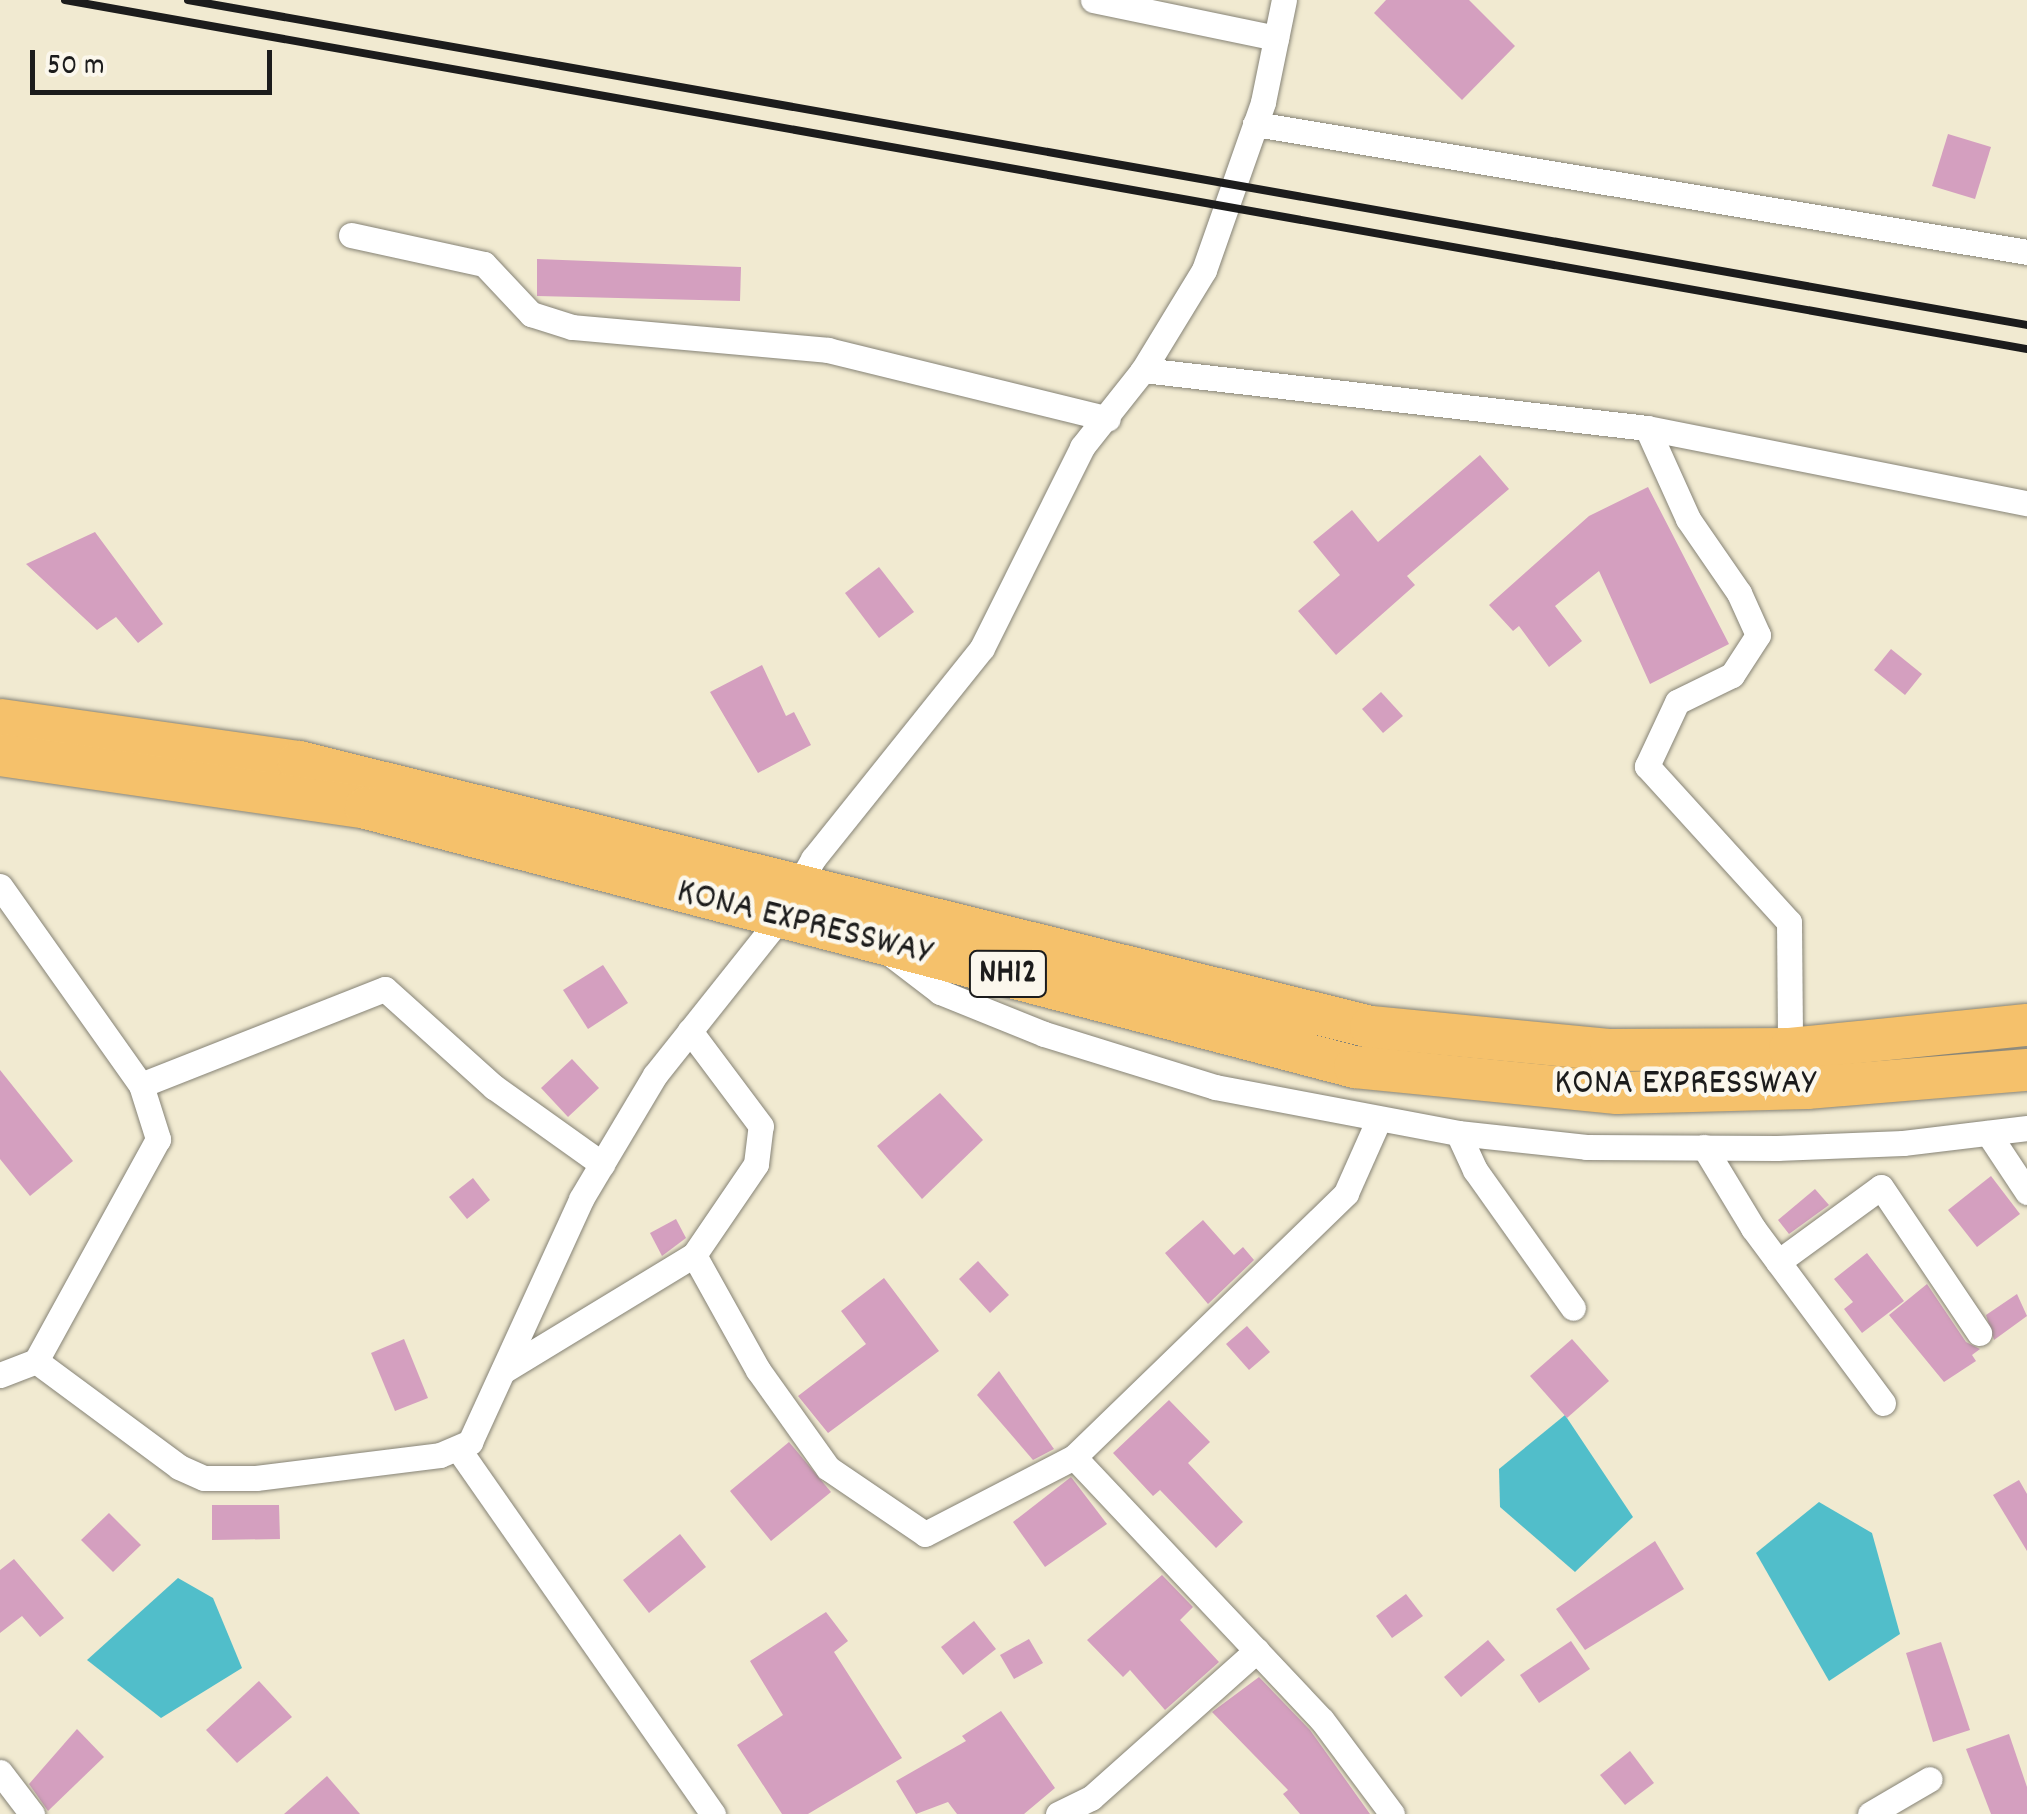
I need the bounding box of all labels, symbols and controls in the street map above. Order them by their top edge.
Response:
scale bar [35,30,278,92]
text: 50 m [47,46,105,89]
street label: KONA EXPRESSWAY [672,870,936,978]
road number: NH12 [968,944,1048,1004]
street label: KONA EXPRESSWAY [1554,1062,1816,1108]

